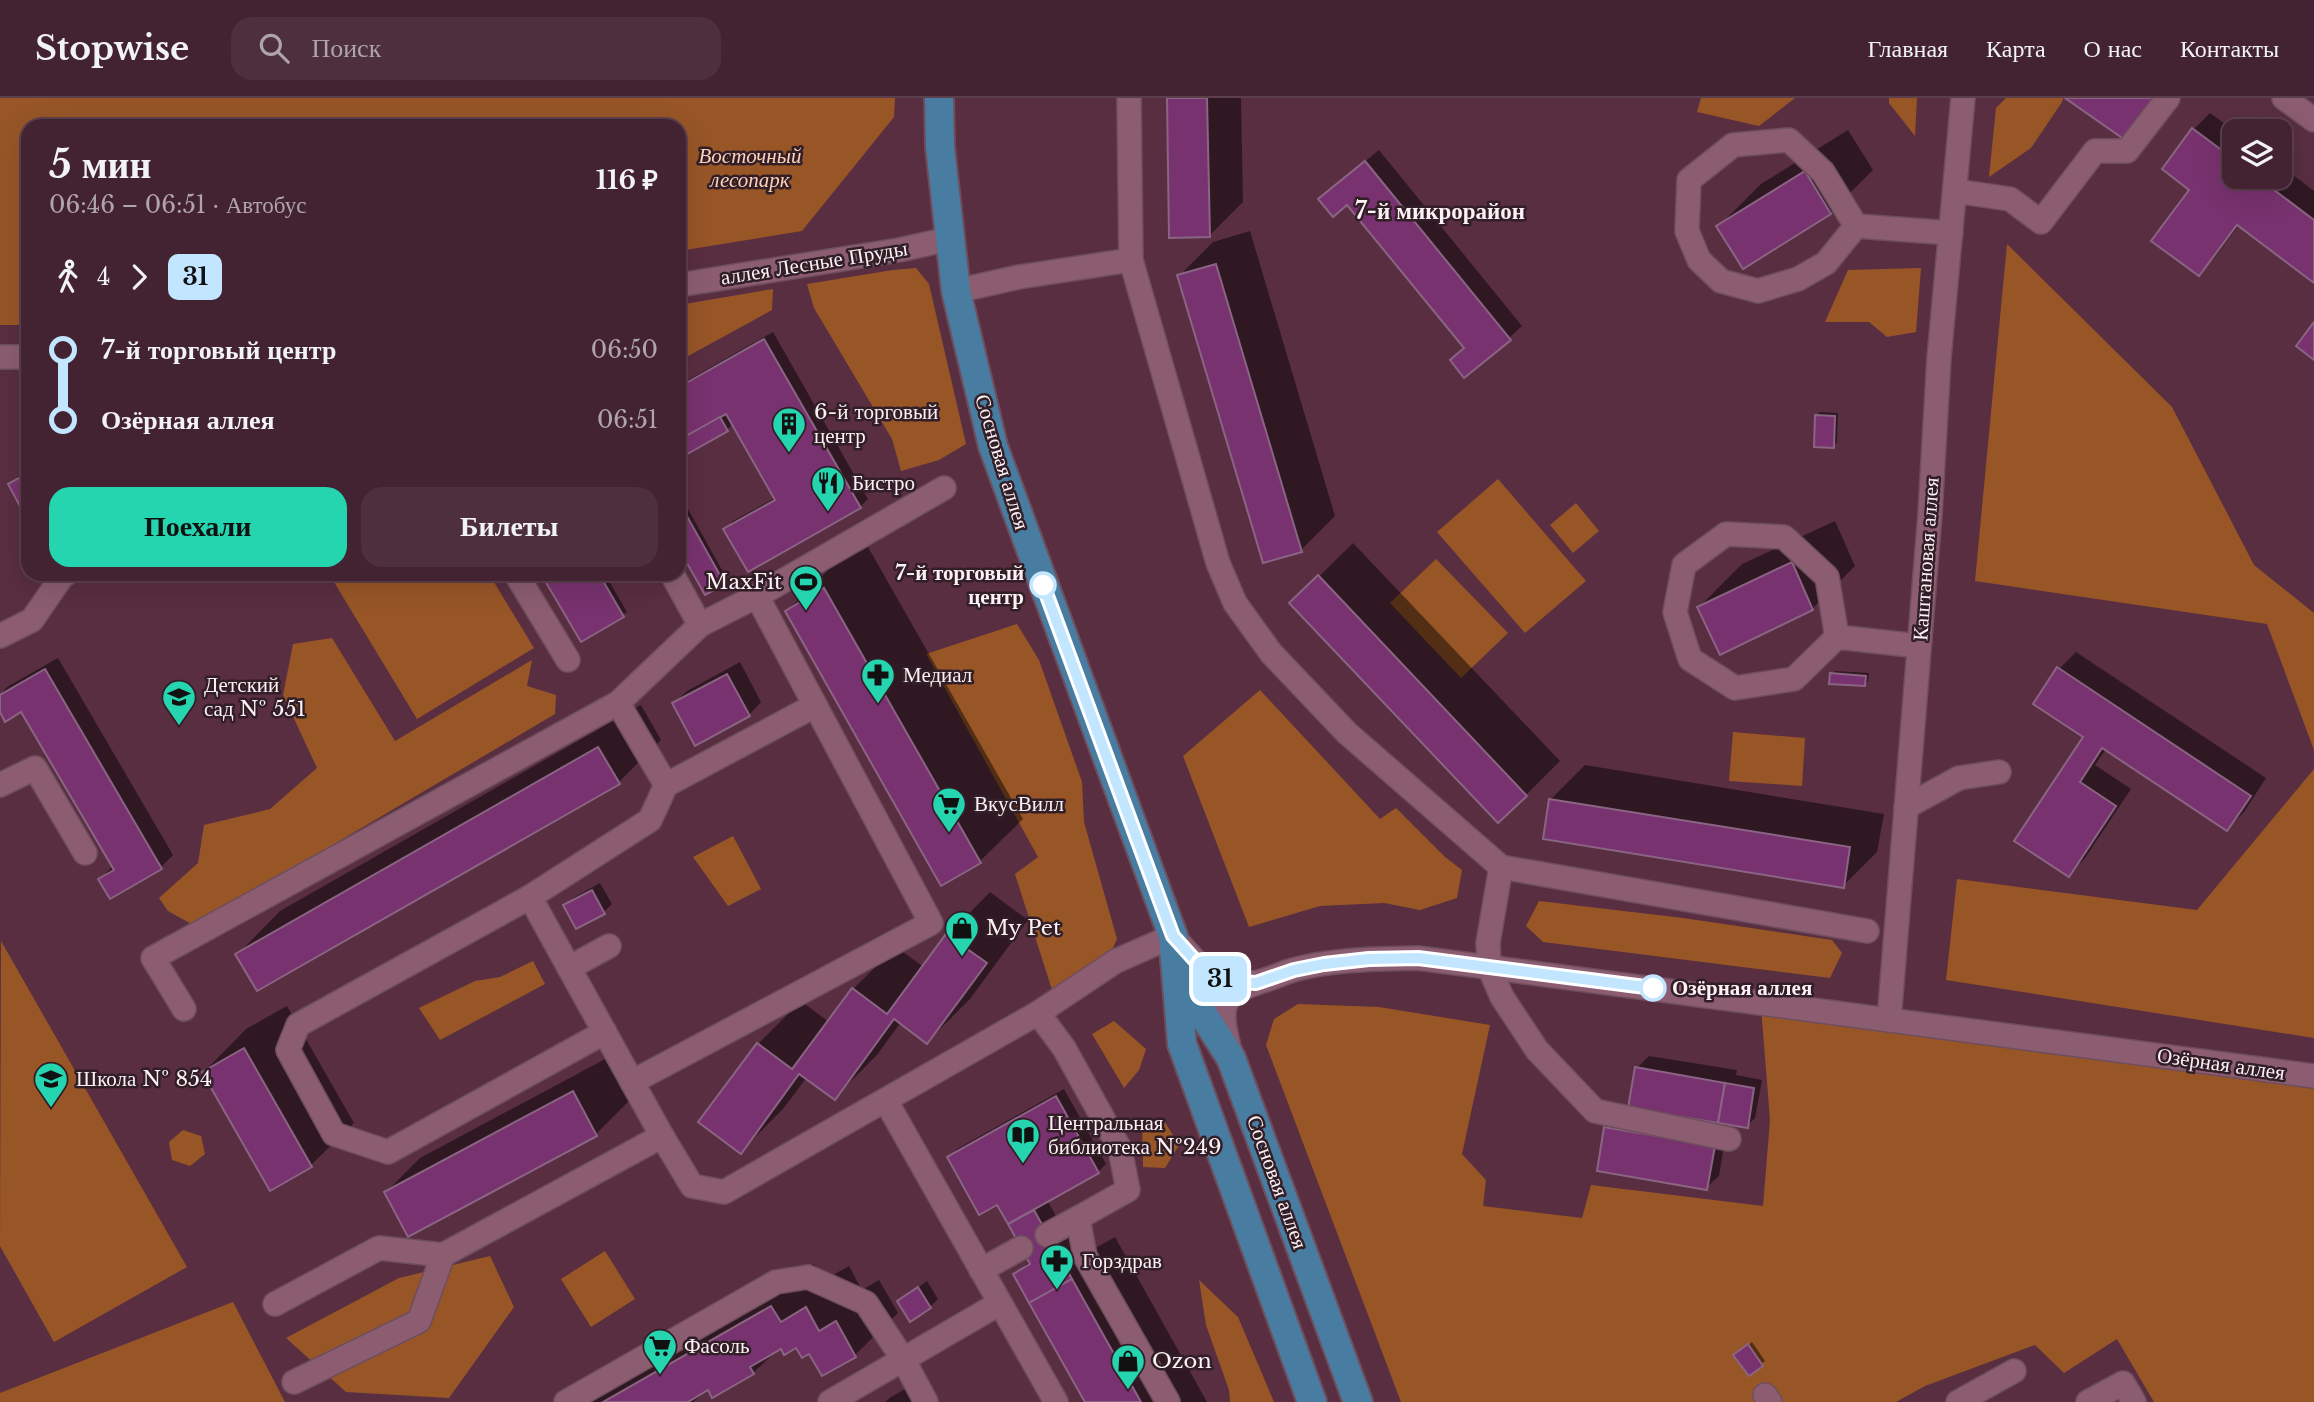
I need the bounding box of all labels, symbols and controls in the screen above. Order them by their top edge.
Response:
search box [231,17,721,80]
text: Stopwise [35,28,189,69]
icon: search [255,29,293,67]
text: Поиск [311,32,381,64]
text: Главная [1868,34,1948,63]
text: Карта [1986,34,2046,63]
text: О нас [2084,34,2142,63]
text: Контакты [2180,34,2279,63]
map controls [2222,119,2292,189]
button: layers [2222,119,2292,189]
text: 5 мин [49,141,151,188]
park label: Восточный лесопарк [699,143,802,193]
text: 116 ₽ [596,164,658,196]
text: 06:46 – 06:51 · Автобус [49,191,306,219]
district label: 7-й микрорайон [1355,197,1525,225]
street label: аллея Лесные Пруды [719,235,909,291]
icon: walk [49,258,87,296]
icon: forward [120,258,158,296]
text: 31 [182,262,208,291]
text: 4 [97,263,110,291]
text: 7-й торговый центр [101,334,336,366]
text: 06:50 [591,336,658,364]
street label: Сосновая аллея [969,391,1035,533]
place label: 6-й торговый центр [814,399,938,449]
text: Озёрная аллея [101,404,275,436]
building icon: 6-й торговый центр [770,405,808,454]
text: 06:51 [597,406,658,434]
restaurant icon: Бистро [809,464,847,513]
place label: Бистро [852,470,915,496]
street label: Каштановая аллея [1907,476,1945,642]
button: Поехали [49,487,347,567]
button: Билеты [361,487,658,567]
place label: 7-й торговый центр [895,560,1024,610]
sports icon: MaxFit [787,563,825,612]
place label: MaxFit [706,569,782,595]
marker: 7-й торговый центр [1030,572,1056,598]
pharmacy icon: Медиал [859,656,897,705]
place label: Медиал [903,662,972,688]
place label: Детский сад № 551 [204,672,306,722]
school or university icon: Детский сад № 551 [160,678,198,727]
supermarket icon: ВкусВилл [930,785,968,834]
place label: ВкусВилл [974,791,1064,817]
shop icon: My Pet [943,909,981,958]
place label: My Pet [986,915,1061,941]
line badge: 31 [1188,956,1252,1002]
text: 31 [1207,964,1233,993]
marker: Озёрная аллея [1640,975,1666,1001]
place label: Озёрная аллея [1672,975,1812,1001]
street label: Озёрная аллея [2155,1042,2287,1086]
school or university icon: Школа № 854 [32,1060,70,1109]
place label: Школа № 854 [76,1066,212,1092]
place label: Центральная библиотека №249 [1048,1110,1221,1160]
street label: Сосновая аллея [1241,1112,1313,1253]
library icon: Центральная библиотека №249 [1004,1116,1042,1165]
pharmacy icon: Горздрав [1038,1242,1076,1291]
place label: Горздрав [1082,1248,1162,1274]
supermarket icon: Фасоль [641,1327,679,1376]
place label: Фасоль [684,1333,750,1359]
shop icon: Ozon [1109,1342,1147,1391]
place label: Ozon [1152,1348,1212,1374]

